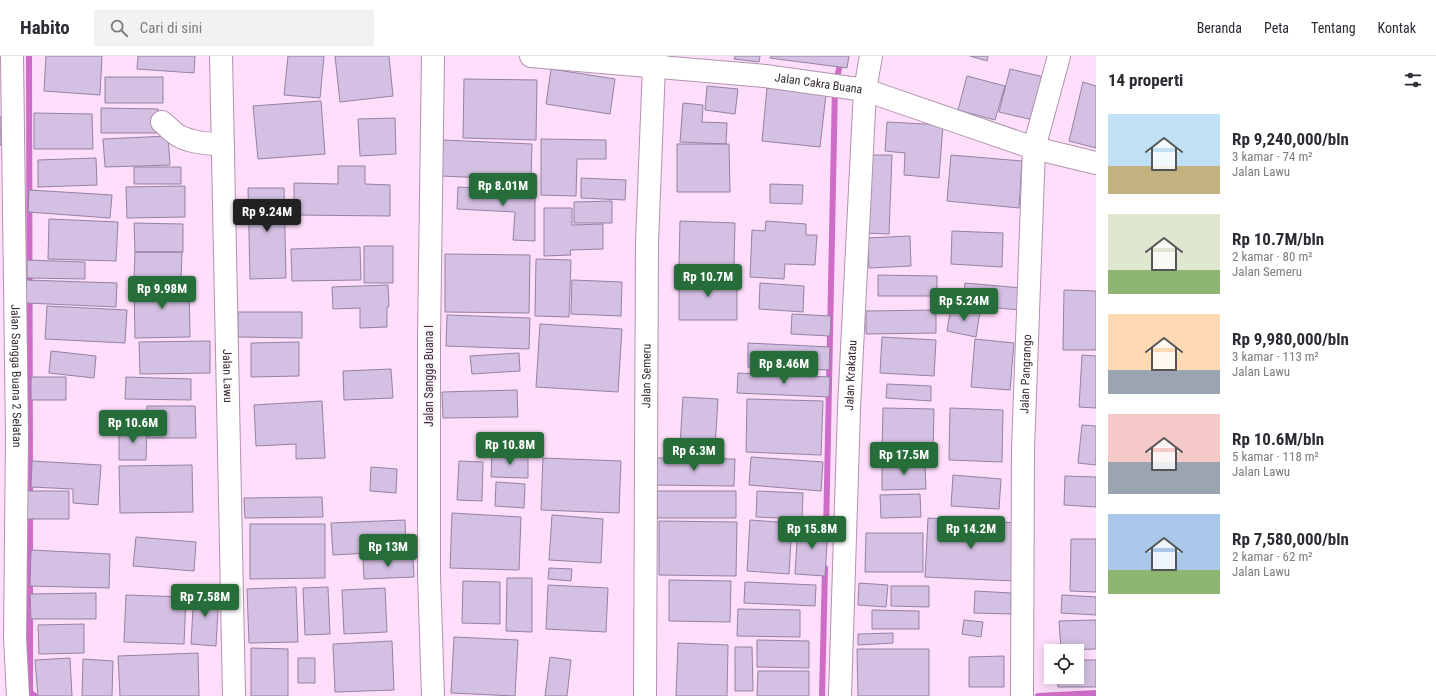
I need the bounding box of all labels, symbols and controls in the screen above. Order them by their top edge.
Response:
search box [94,10,374,46]
text: Habito [20,16,70,39]
icon: search [108,17,130,39]
text: Cari di sini [140,19,202,37]
text: Beranda [1197,20,1242,36]
text: Peta [1264,20,1289,36]
text: Tentang [1311,20,1356,36]
text: Kontak [1378,20,1416,36]
icon: filters [1402,69,1424,91]
street label: Jalan Cakra Buana [774,70,864,97]
text: 14 properti [1108,70,1183,90]
text: Rp 9,240,000/bln [1232,129,1349,149]
icon: home [1140,130,1188,178]
text: 3 kamar · 74 m² [1232,149,1313,164]
text: Jalan Lawu [1232,164,1290,179]
pin: Rp 8.01M [462,173,544,207]
text: Rp 8.01M [478,178,528,193]
pin: Rp 9.24M [226,199,308,233]
text: Rp 9.24M [242,204,292,219]
text: Rp 10.7M/bln [1232,229,1324,249]
icon: home [1140,230,1188,278]
text: 2 kamar · 80 m² [1232,249,1313,264]
pin: Rp 10.7M [667,264,749,298]
text: Jalan Semeru [1232,264,1302,279]
text: Rp 10.7M [683,269,733,284]
pin: Rp 9.98M [121,276,203,310]
text: Rp 9.98M [137,281,187,296]
pin: Rp 5.24M [923,288,1005,322]
text: Rp 5.24M [939,293,989,308]
street label: Jalan Sangga Buana 2 Selatan [8,304,24,448]
street label: Jalan Sangga Buana I [422,325,436,427]
text: Rp 9,980,000/bln [1232,329,1349,349]
icon: home [1140,330,1188,378]
street label: Jalan Pangrango [1017,334,1034,414]
street label: Jalan Krakatau [842,339,859,411]
street label: Jalan Semeru [639,343,654,408]
street label: Jalan Lawu [220,349,235,403]
text: 3 kamar · 113 m² [1232,349,1319,364]
pin: Rp 8.46M [743,351,825,385]
text: Rp 8.46M [759,356,809,371]
text: Jalan Lawu [1232,364,1290,379]
pin: Rp 10.6M [92,410,174,444]
text: Rp 10.6M [108,415,158,430]
text: Rp 10.6M/bln [1232,429,1324,449]
icon: home [1140,430,1188,478]
pin: Rp 10.8M [469,432,551,466]
text: Rp 10.8M [485,437,535,452]
pin: Rp 6.3M [657,438,731,472]
pin: Rp 17.5M [863,442,945,476]
text: Rp 6.3M [672,443,716,458]
text: Rp 17.5M [879,447,929,462]
text: 5 kamar · 118 m² [1232,449,1319,464]
text: Jalan Lawu [1232,464,1290,479]
pin: Rp 15.8M [771,516,853,550]
pin: Rp 14.2M [930,516,1012,550]
text: Rp 15.8M [787,521,837,536]
text: Rp 14.2M [946,521,996,536]
text: Rp 7,580,000/bln [1232,529,1349,549]
icon: home [1140,530,1188,578]
pin: Rp 13M [355,534,421,568]
text: Rp 13M [368,539,408,554]
text: 2 kamar · 62 m² [1232,549,1313,564]
text: Jalan Lawu [1232,564,1290,579]
pin: Rp 7.58M [164,584,246,618]
text: Rp 7.58M [180,589,230,604]
map controls [1044,644,1084,684]
button: locate [1044,644,1084,684]

